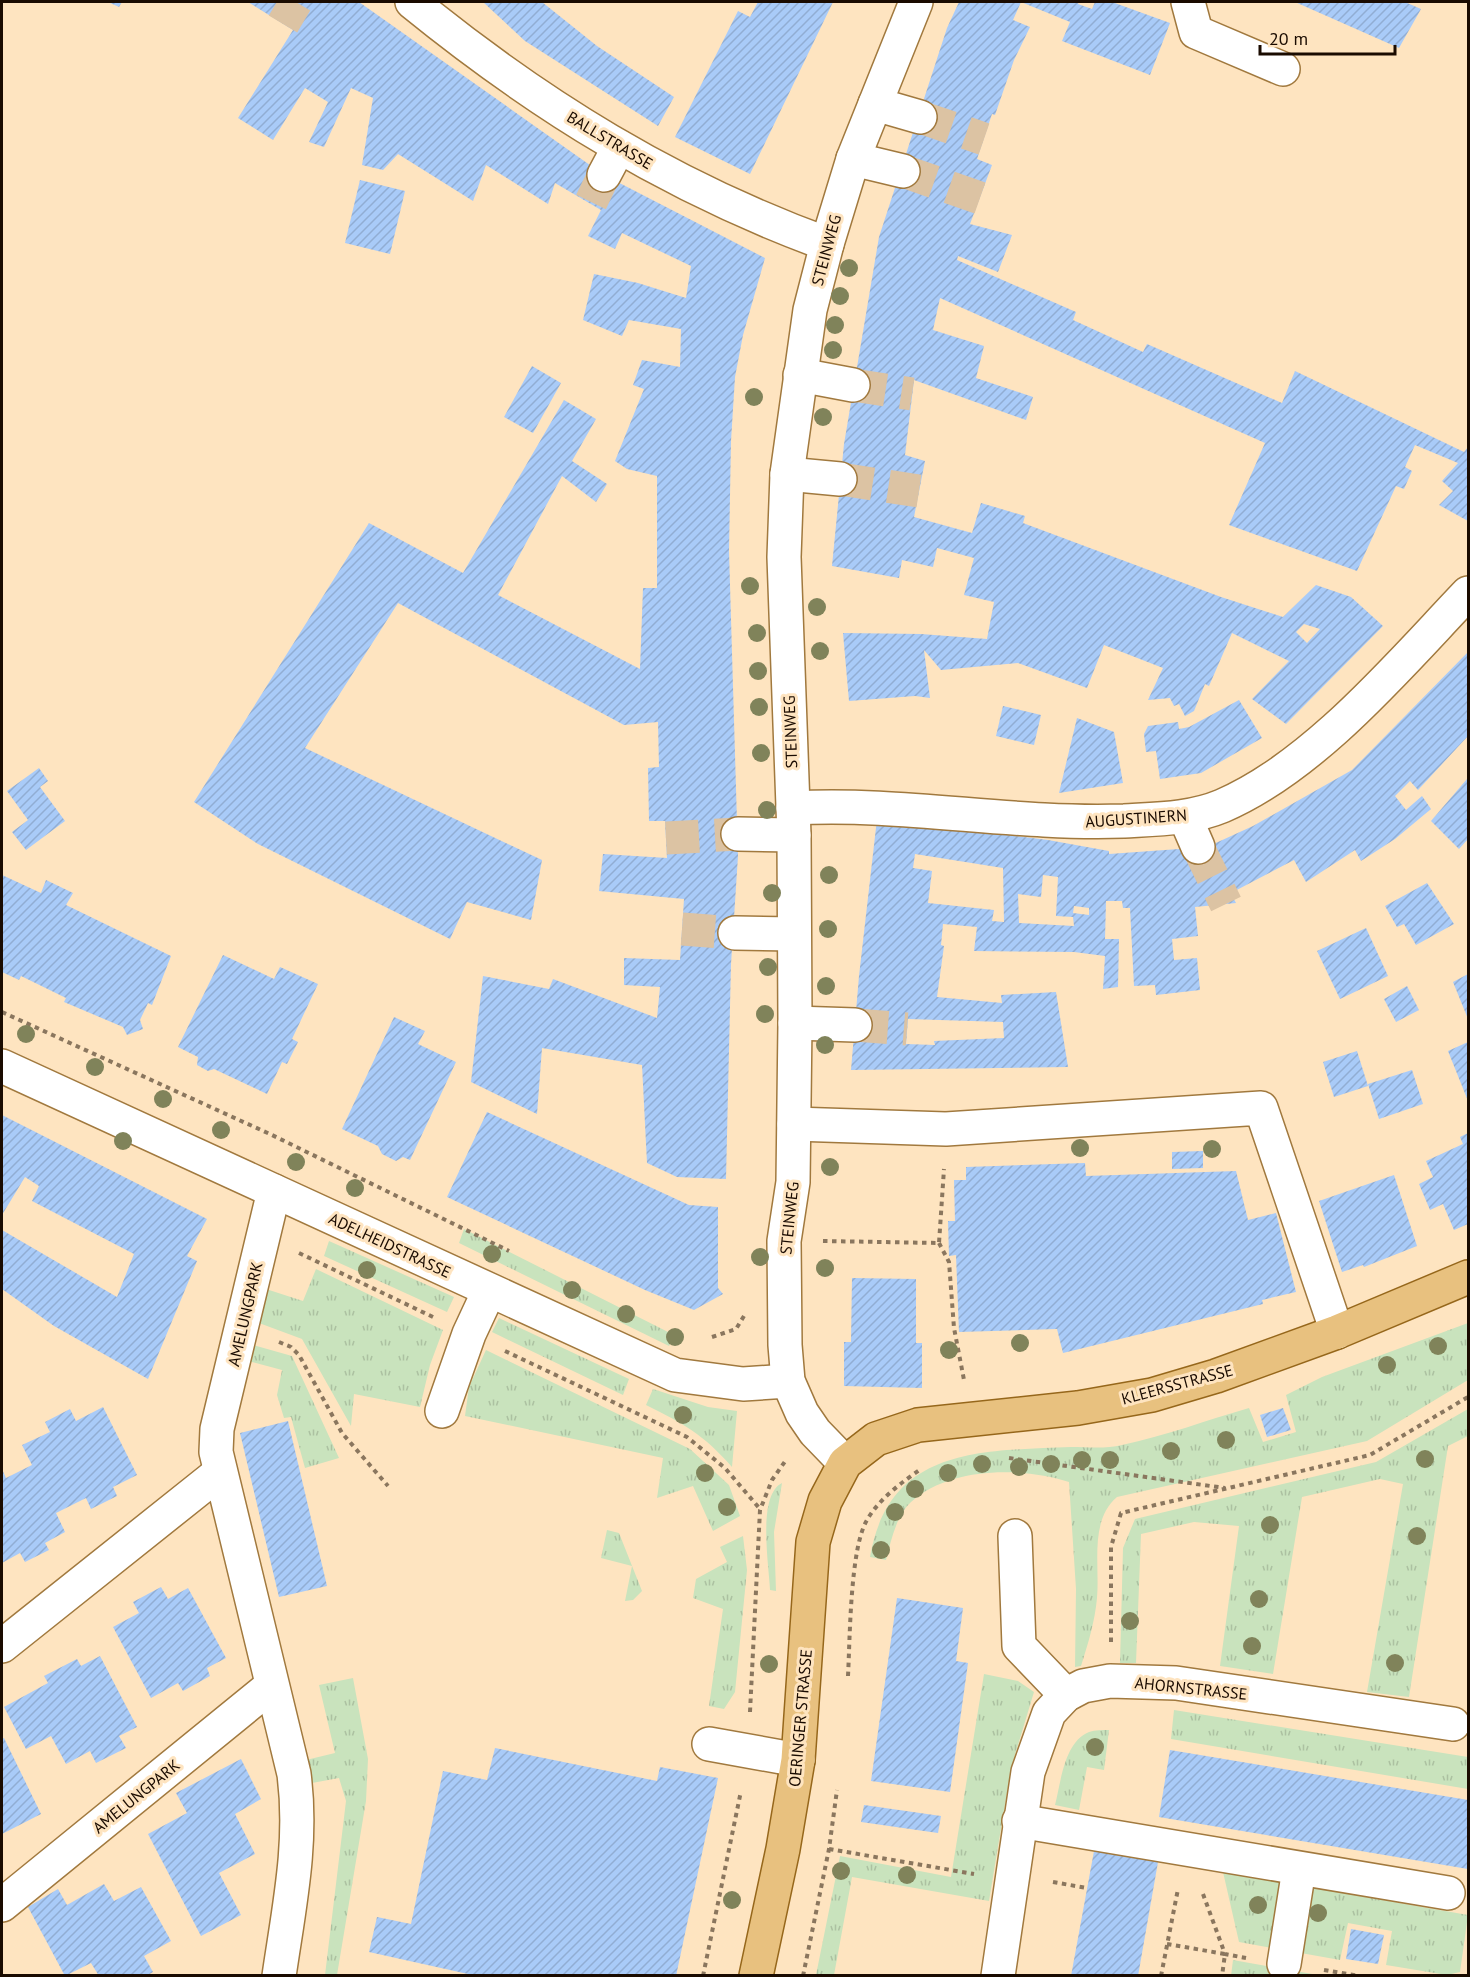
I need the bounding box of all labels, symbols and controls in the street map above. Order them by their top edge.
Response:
scale bar [1260,18,1395,56]
text: 20 m [1269,27,1308,50]
street label: BALLSTRASSE [563,107,657,173]
street label: STEINWEG [807,212,845,288]
street label: STEINWEG [779,695,801,769]
street label: AUGUSTINERN [1085,804,1187,832]
street label: STEINWEG [775,1181,803,1255]
street label: ADELHEIDSTRASSE [326,1208,454,1282]
street label: AMELUNGPARK [223,1260,267,1368]
street label: KLEERSSTRASSE [1119,1360,1235,1408]
street label: OERINGER STRASSE [784,1648,816,1788]
street label: AHORNSTRASSE [1134,1672,1248,1704]
street label: AMELUNGPARK [88,1755,184,1837]

